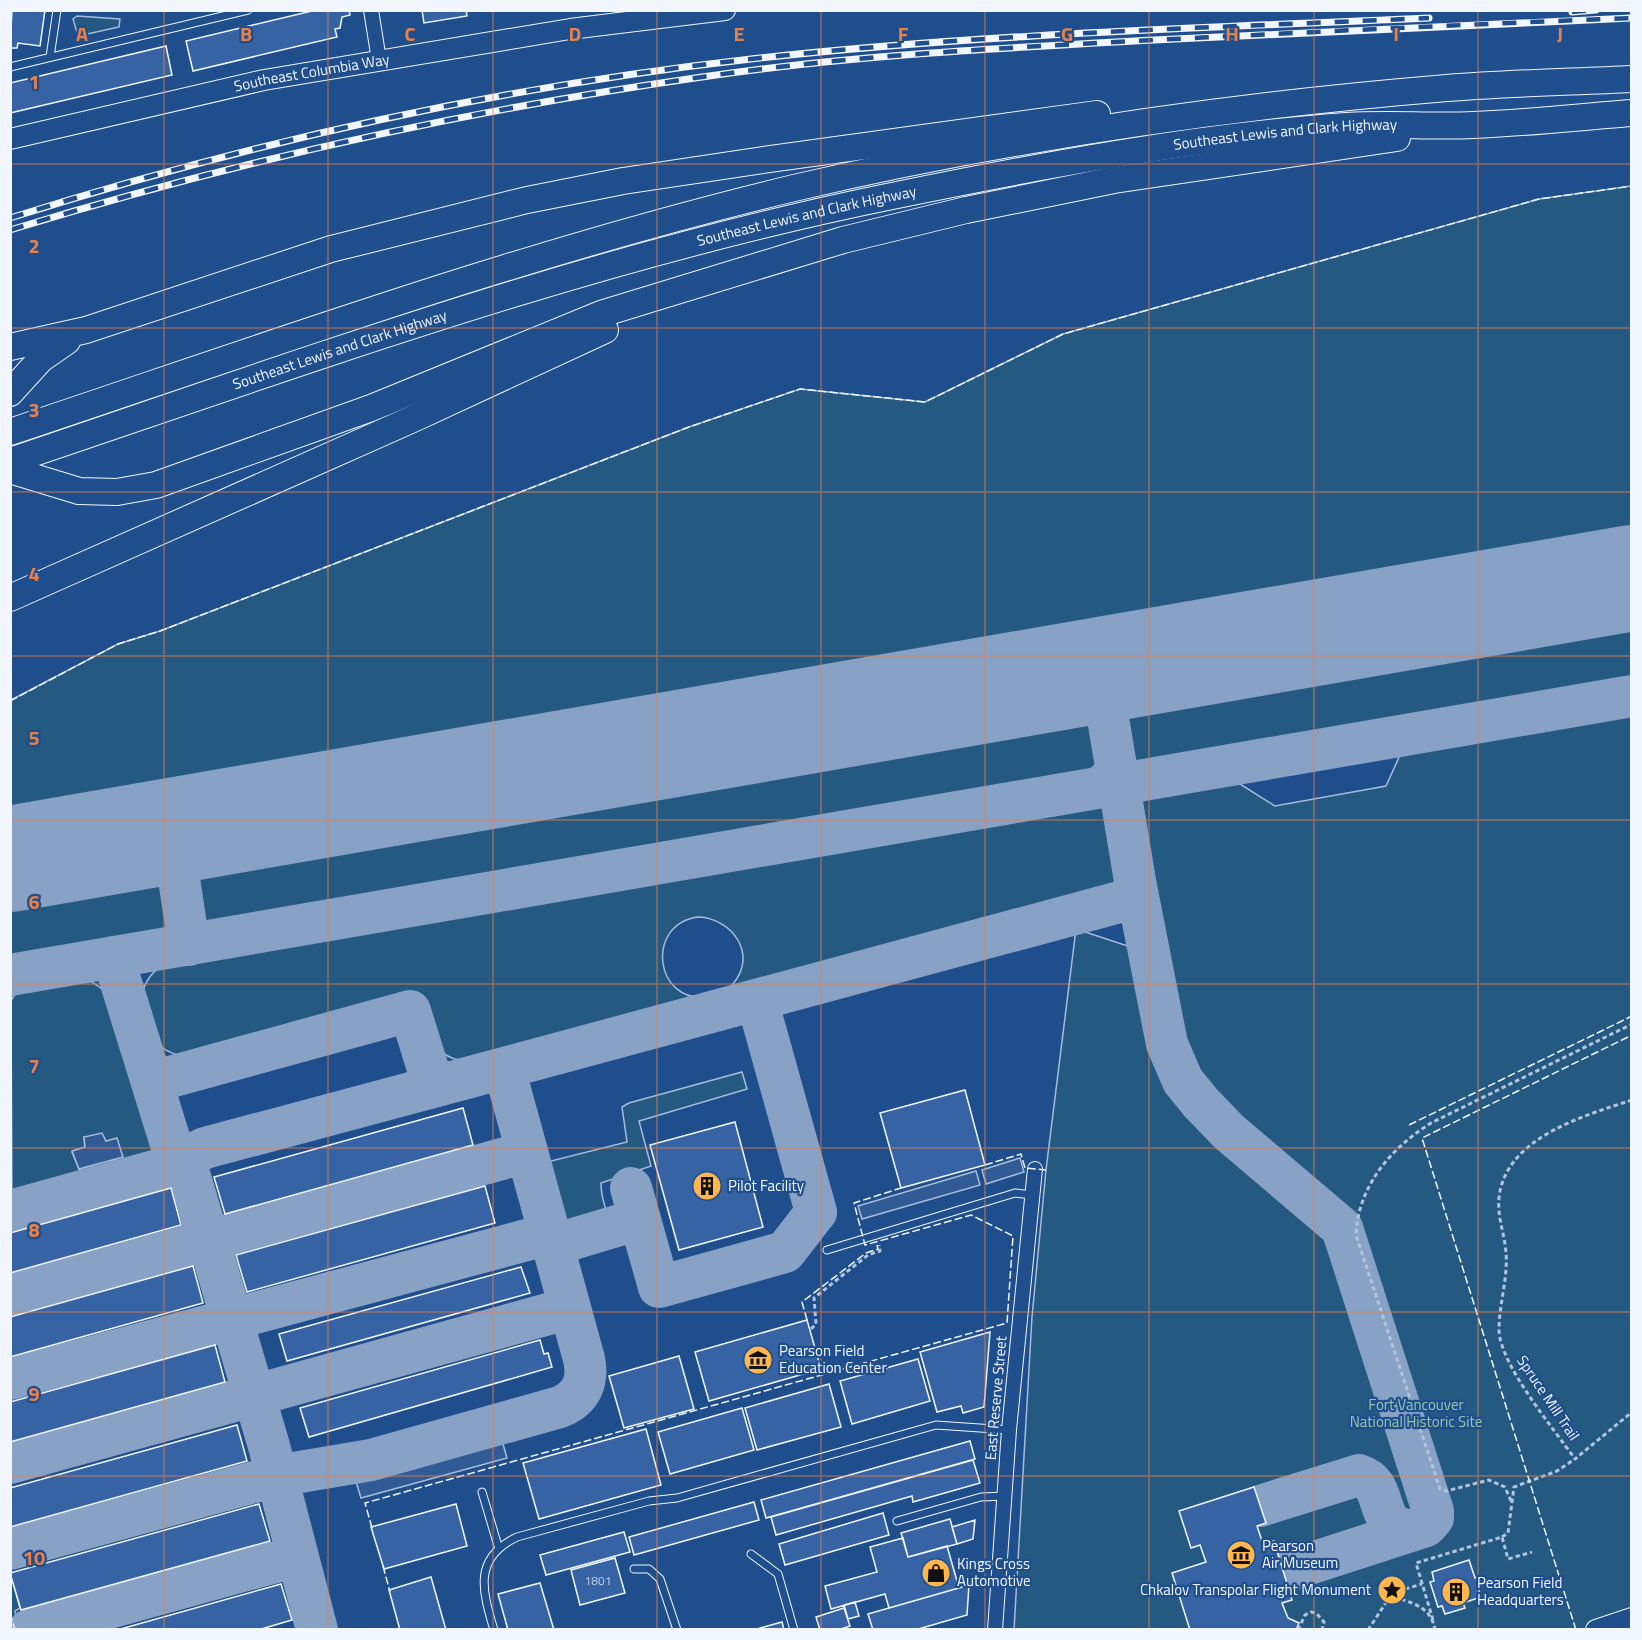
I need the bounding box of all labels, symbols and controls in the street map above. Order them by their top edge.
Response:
text: A [76,18,88,49]
text: B [240,18,252,49]
text: C [405,18,416,49]
text: D [569,18,581,49]
text: E [733,18,745,49]
text: F [898,18,909,49]
text: G [1061,18,1073,49]
text: H [1225,18,1239,49]
text: I [1393,18,1399,49]
text: J [1557,18,1563,49]
street label: Southeast Columbia Way [231,47,391,98]
text: 1 [28,66,40,97]
street label: Southeast Lewis and Clark Highway [1172,113,1397,156]
street label: Southeast Lewis and Clark Highway [694,179,918,252]
text: 2 [28,230,40,261]
street label: Southeast Lewis and Clark Highway [229,303,450,396]
text: 3 [28,394,40,425]
text: 4 [28,558,40,589]
text: 5 [28,722,40,753]
text: 6 [28,886,40,917]
text: 7 [28,1050,40,1081]
building icon: Pilot Facility [691,1170,723,1202]
place label: Pilot Facility [728,1174,804,1197]
text: 8 [28,1214,40,1245]
street label: East Reserve Street [979,1334,1012,1461]
place label: Pearson Field Education Center [779,1339,887,1379]
museum icon: Pearson Field Education Center [742,1344,774,1376]
street label: Spruce Mill Trail [1511,1350,1586,1445]
text: 9 [28,1378,40,1409]
park label: Fort Vancouver National Historic Site [1350,1393,1482,1433]
place label: Pearson Air Museum [1262,1534,1338,1574]
museum icon: Pearson Air Museum [1225,1539,1257,1571]
text: 10 [23,1542,45,1573]
place label: Kings Cross Automotive [957,1552,1031,1592]
shop icon: Kings Cross Automotive [920,1557,952,1589]
house number: 1801 [585,1571,611,1590]
place label: Pearson Field Headquarters [1477,1571,1564,1611]
place icon: Chkalov Transpolar Flight Monument [1376,1574,1408,1606]
building icon: Pearson Field Headquarters [1440,1576,1472,1608]
place label: Chkalov Transpolar Flight Monument [1140,1578,1372,1601]

